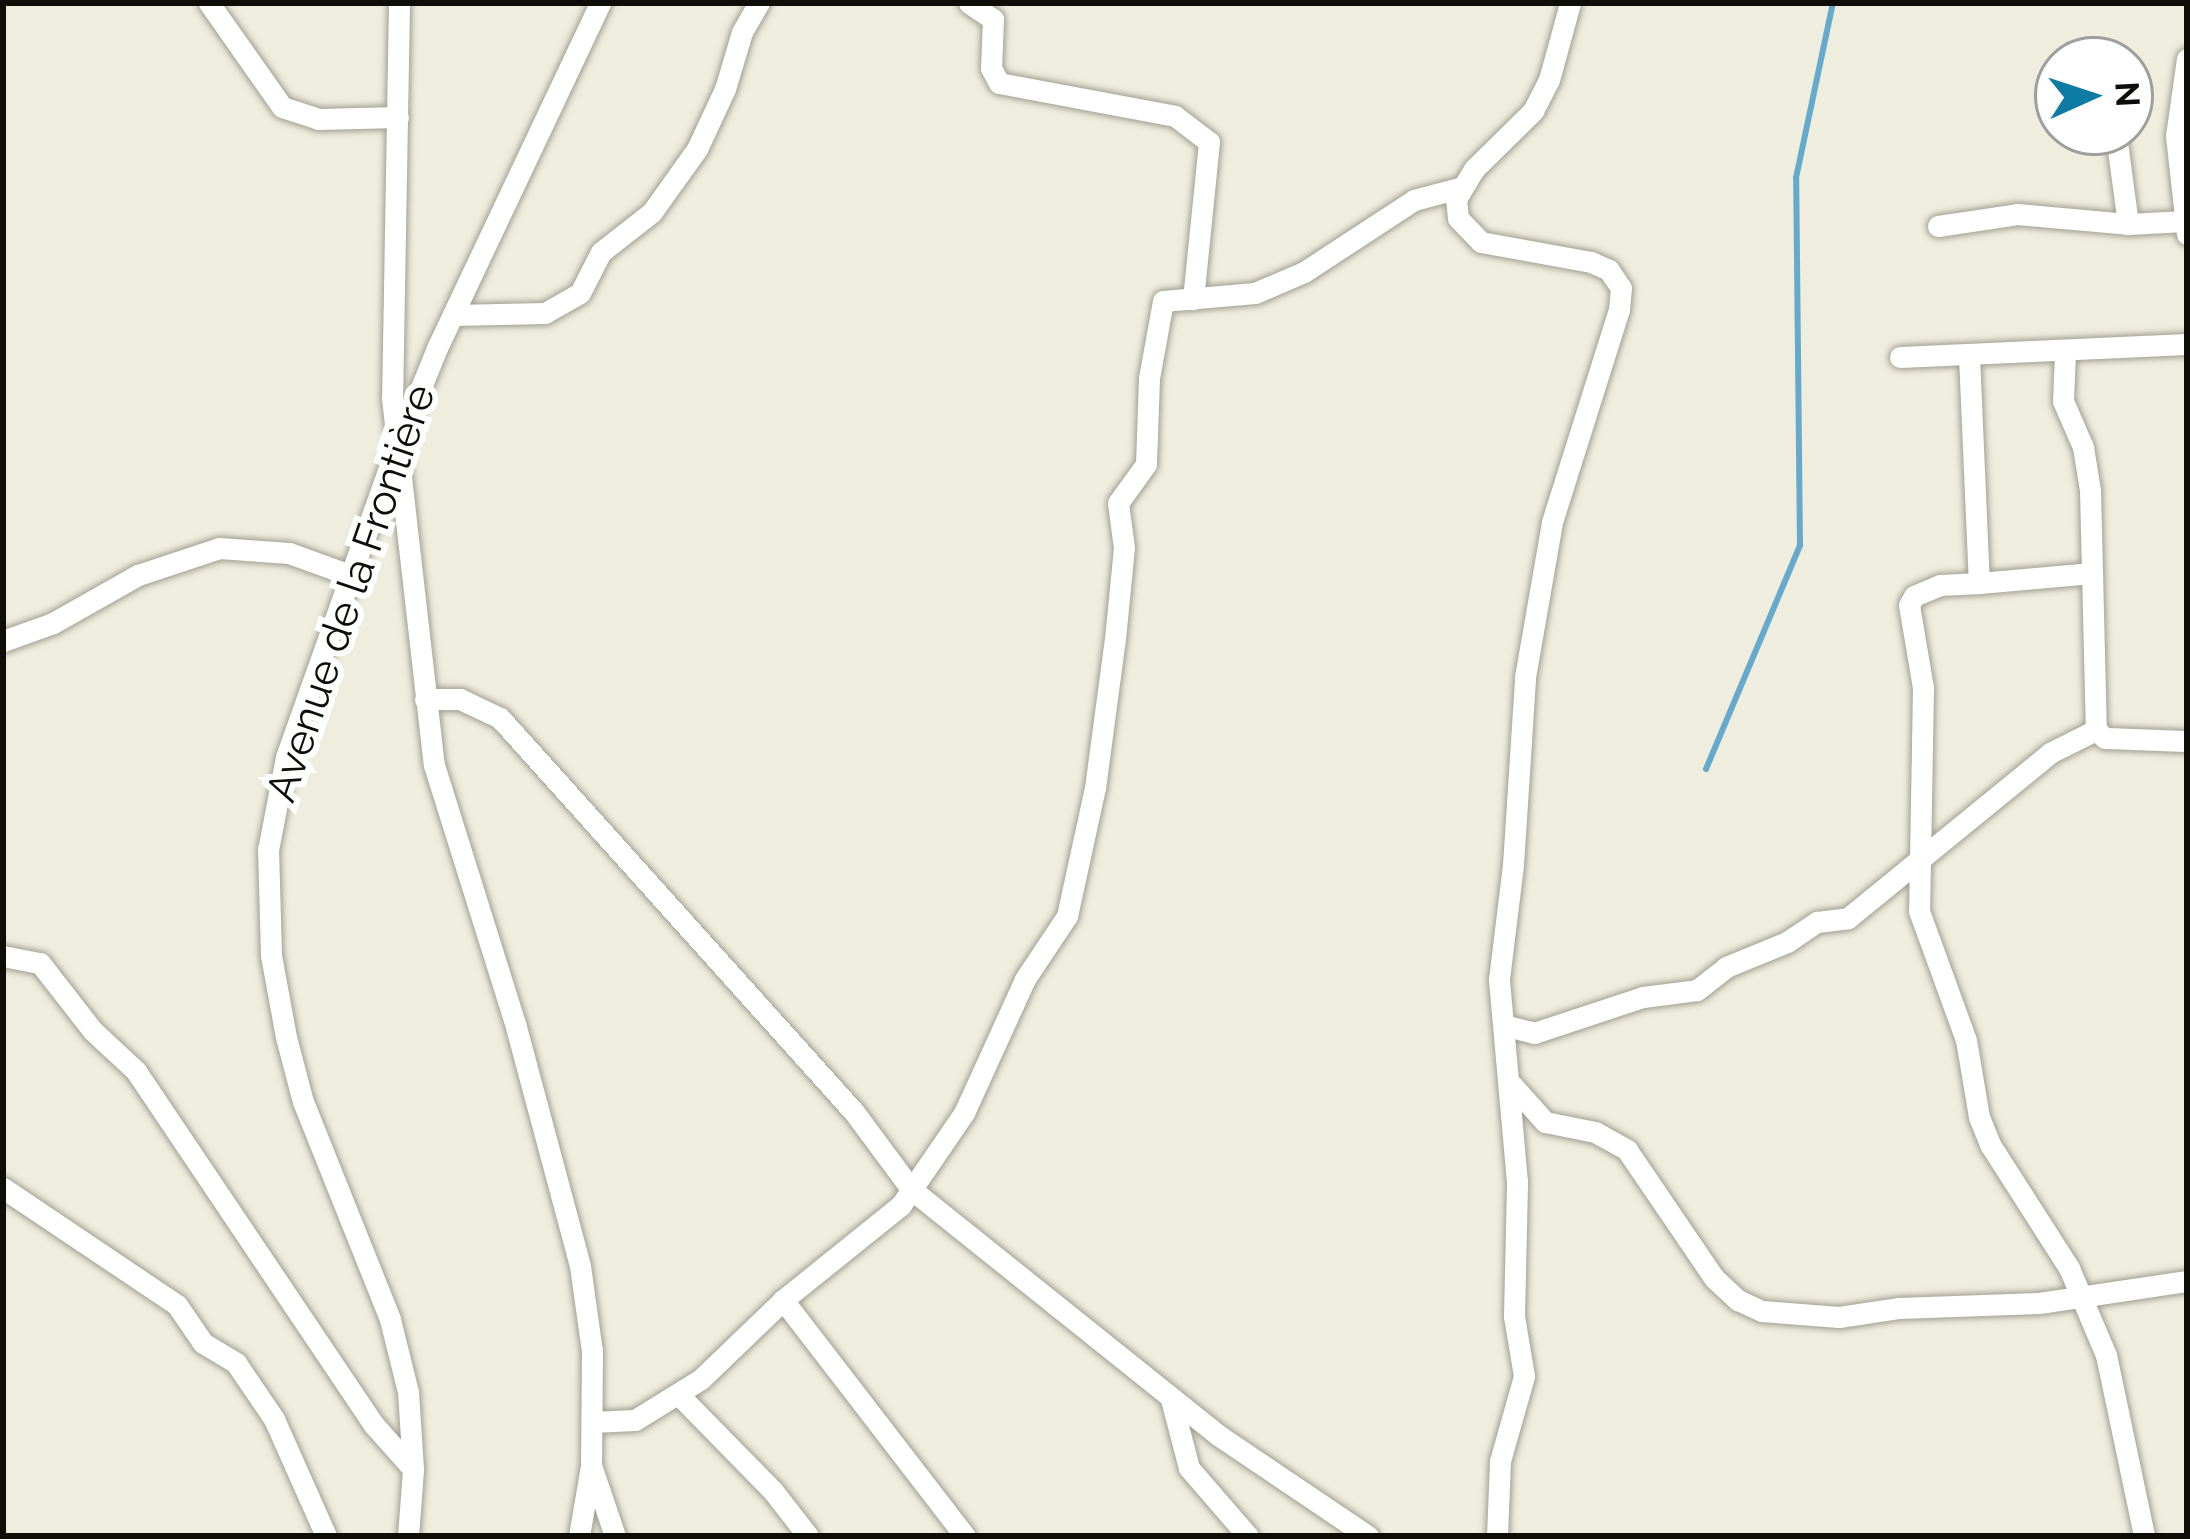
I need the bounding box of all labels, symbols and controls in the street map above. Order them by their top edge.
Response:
north arrow [2034,36,2154,156]
text: N [2107,81,2148,108]
street label: Avenue de la Frontière [256,378,446,808]

